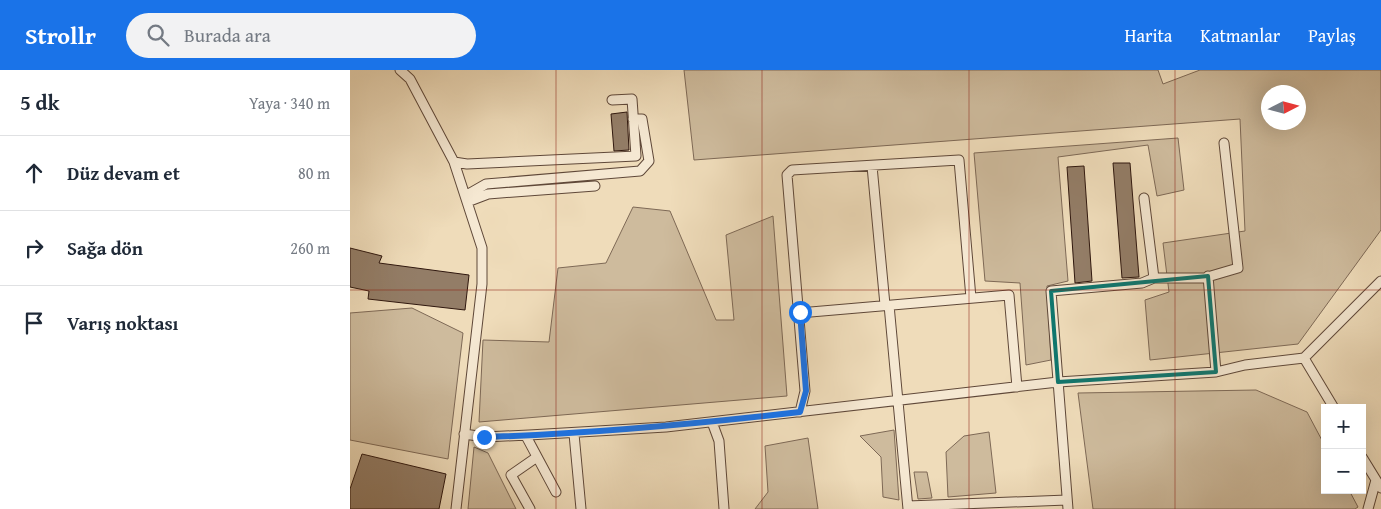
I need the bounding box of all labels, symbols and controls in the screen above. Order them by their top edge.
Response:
search box [126,13,476,58]
text: Strollr [25,18,96,53]
icon: search [144,21,172,49]
text: Burada ara [184,21,271,49]
text: Harita [1125,22,1172,49]
text: Katmanlar [1200,22,1280,49]
text: Paylaş [1308,22,1356,49]
north arrow [1261,85,1306,130]
text: 5 dk [20,87,60,118]
text: Yaya · 340 m [249,91,330,115]
icon: ahead [20,159,48,187]
text: Düz devam et [67,159,180,187]
text: 80 m [298,161,330,185]
icon: right [20,234,48,262]
text: Sağa dön [67,234,143,262]
text: 260 m [290,236,330,260]
route start [789,301,812,324]
icon: arrive [20,309,48,337]
text: Varış noktası [67,309,178,337]
map controls [1321,404,1366,494]
button: + [1321,404,1366,449]
route end [473,426,496,449]
button: − [1321,449,1366,494]

